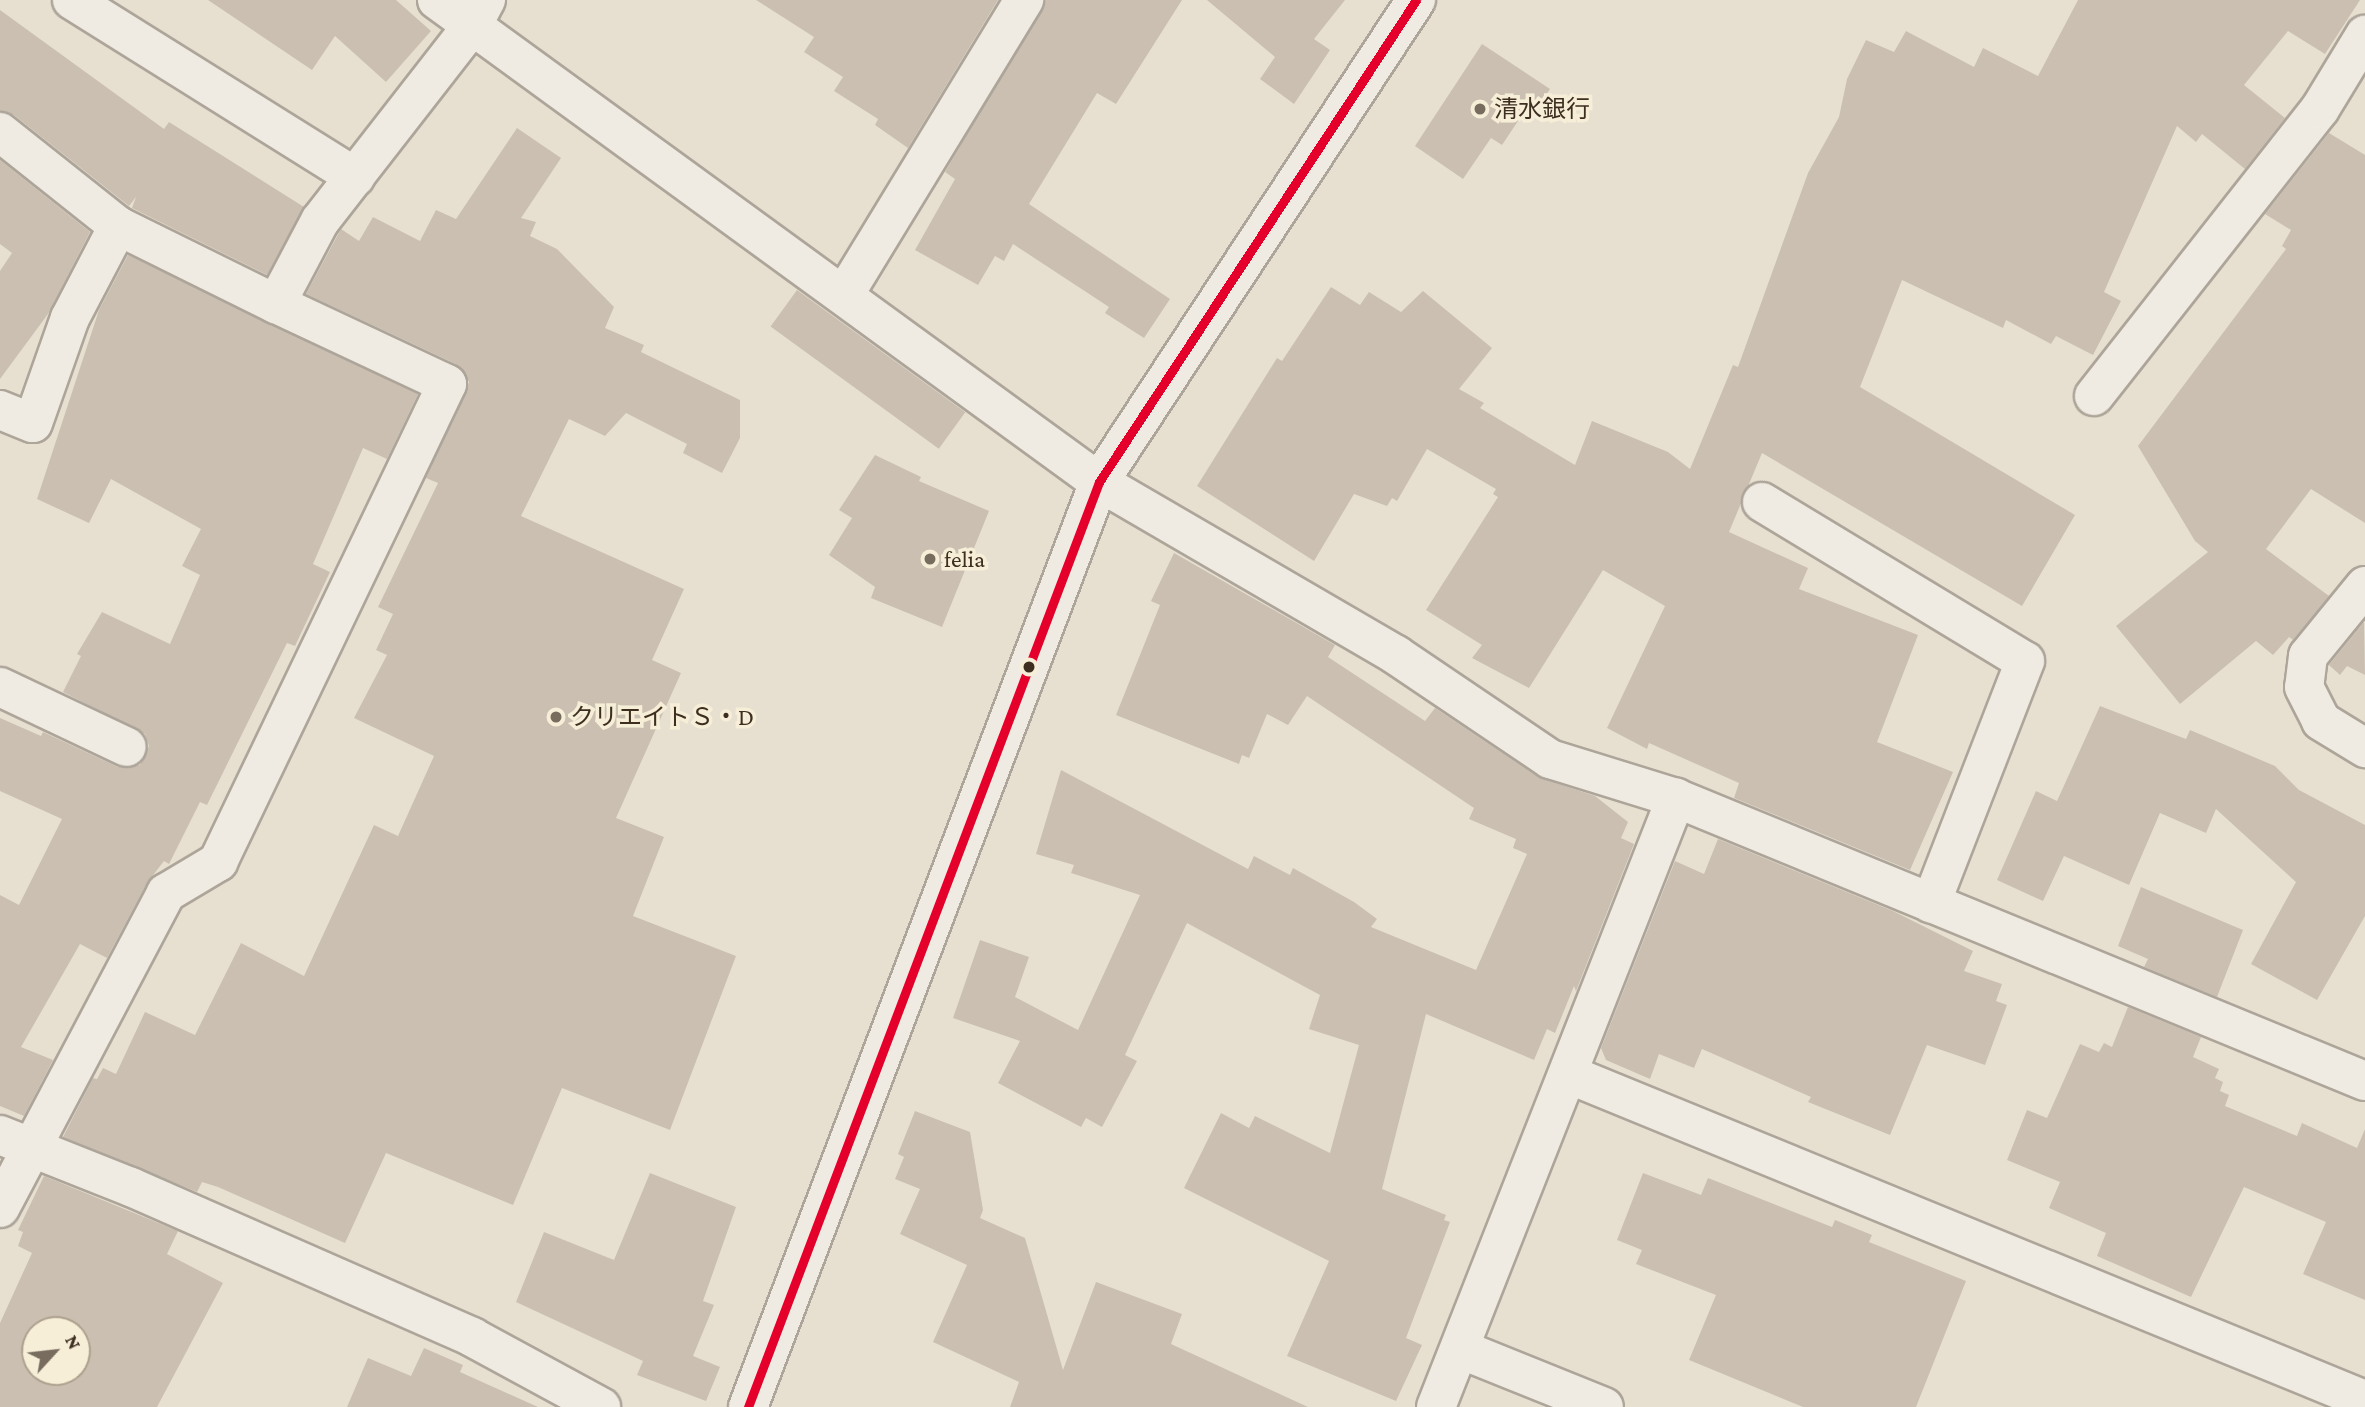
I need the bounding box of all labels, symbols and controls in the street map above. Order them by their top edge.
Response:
place label: 清水銀行 [1494,95,1590,123]
marker: 清水銀行 [1472,101,1488,117]
place label: felia [944,545,985,573]
marker: felia [922,551,938,567]
unlabelled marker [1022,660,1036,674]
place label: クリエイトＳ・D [570,703,754,731]
marker: クリエイトＳ・D [548,709,564,725]
north arrow [21,1316,91,1386]
text: N [61,1332,86,1353]

